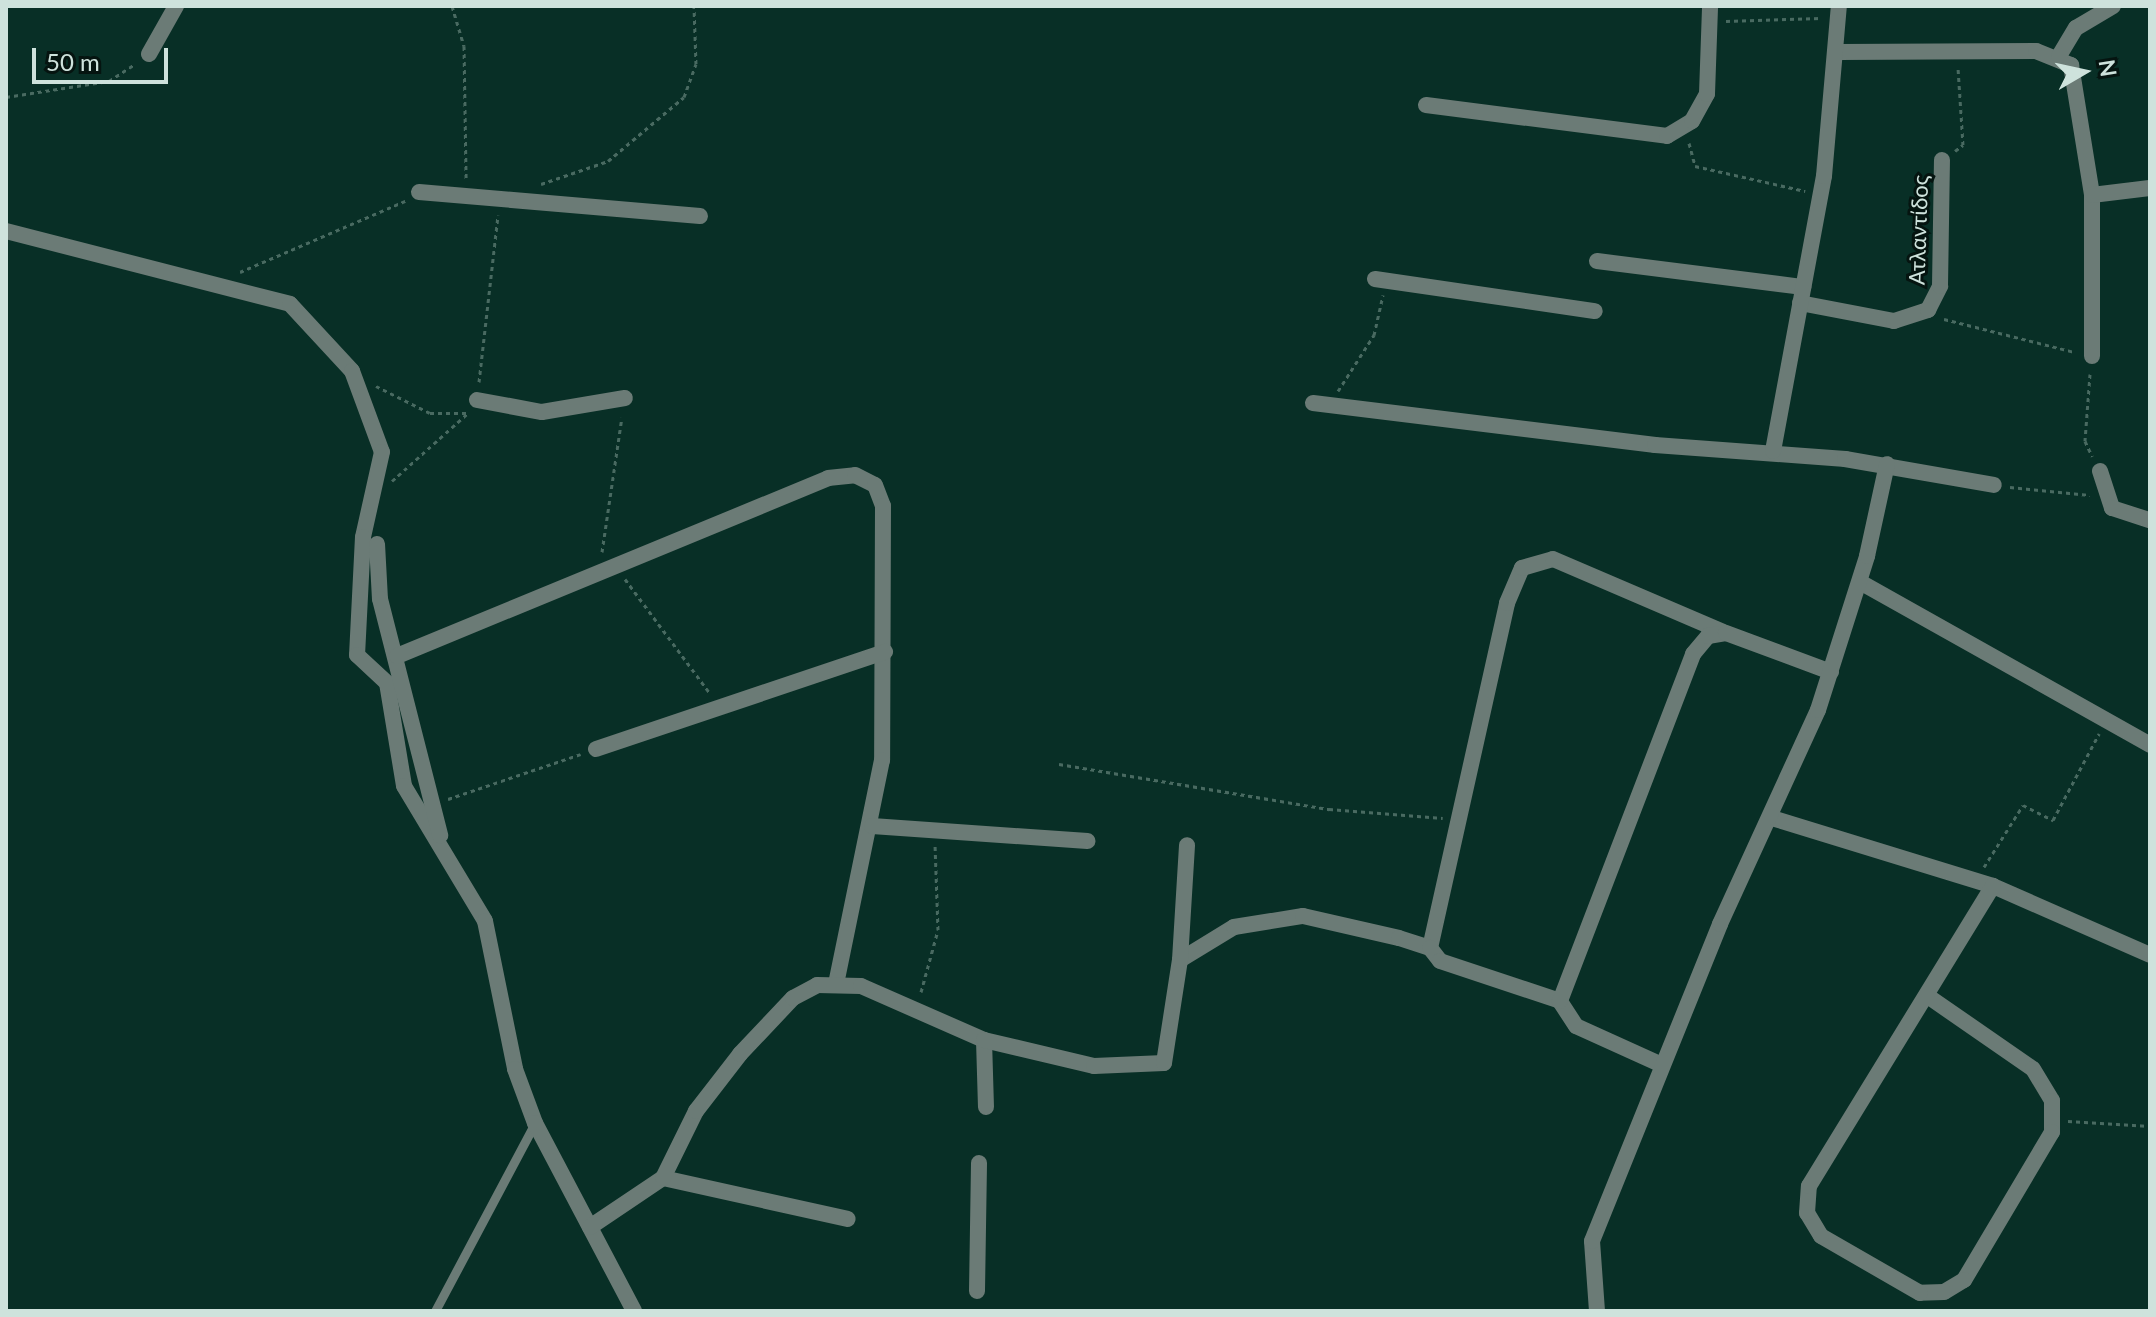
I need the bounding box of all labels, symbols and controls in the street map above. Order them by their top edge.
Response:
scale bar [36,32,172,82]
north arrow [2044,32,2124,112]
text: 50 m [46,47,100,76]
text: N [2094,58,2123,79]
street label: Ατλαντίδος [1903,175,1933,285]

